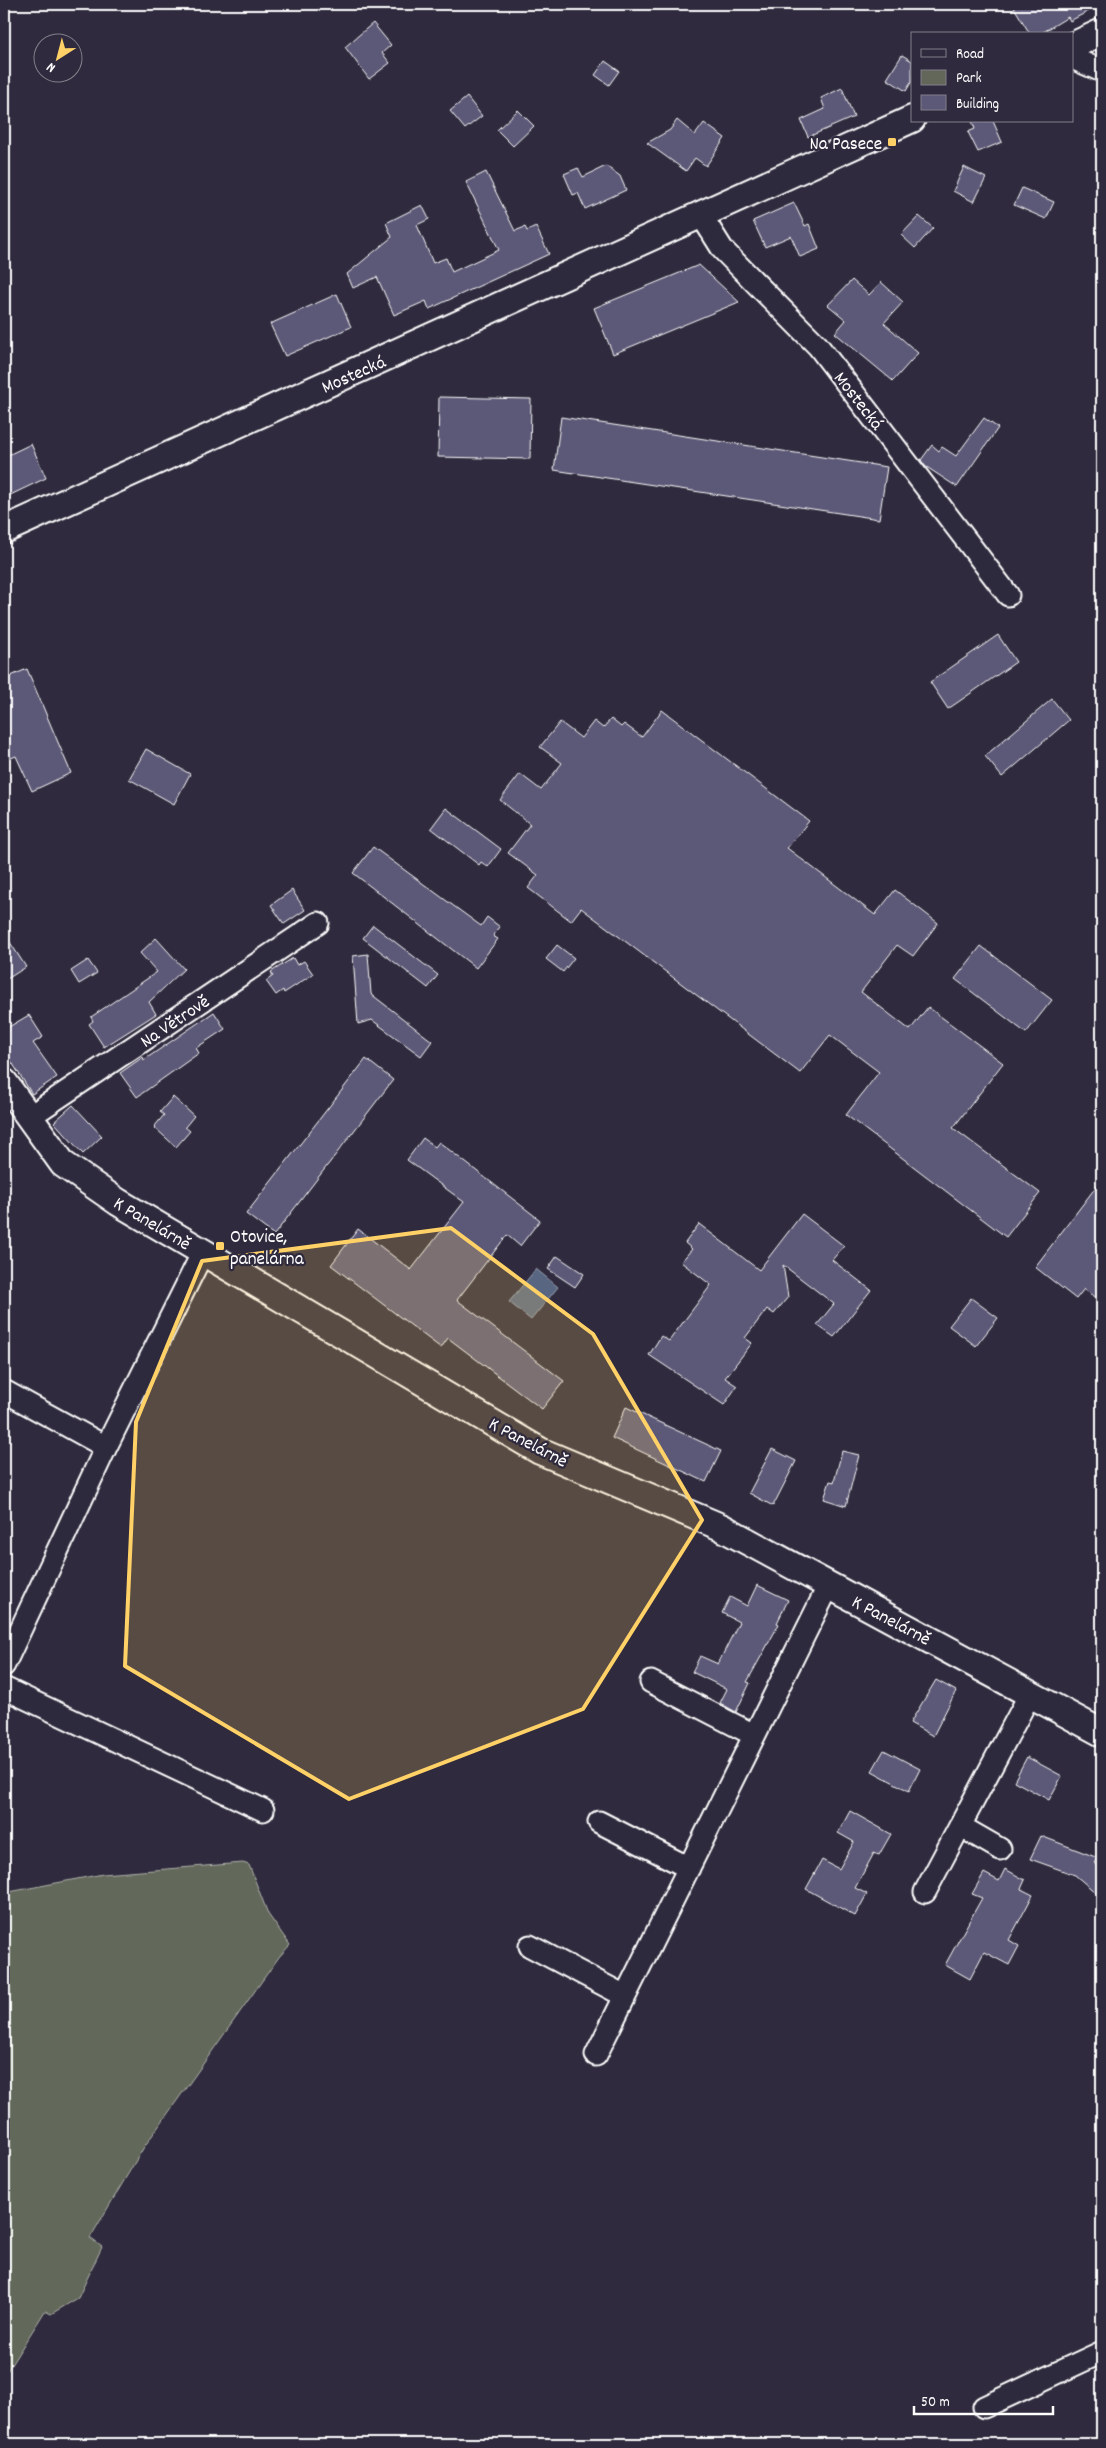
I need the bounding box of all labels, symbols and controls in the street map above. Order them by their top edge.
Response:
north arrow [32,32,82,82]
legend [911,32,1074,122]
text: Road [956,44,984,66]
text: N [43,57,60,77]
text: Park [956,68,982,90]
text: Building [956,94,999,116]
place label: Na Pasece [809,132,882,159]
marker: Na Pasece [886,136,898,148]
street label: Mostecká [318,350,391,402]
street label: Mostecká [826,367,889,438]
street label: Na Větrově [136,990,216,1056]
street label: K Panelárně [107,1191,195,1259]
place label: Otovice, panelárna [230,1225,305,1274]
marker: Otovice, panelárna [214,1240,226,1252]
street label: K Panelárně [483,1412,572,1476]
street label: K Panelárně [846,1590,935,1654]
scale bar [914,2383,1052,2415]
text: 50 m [921,2392,950,2414]

